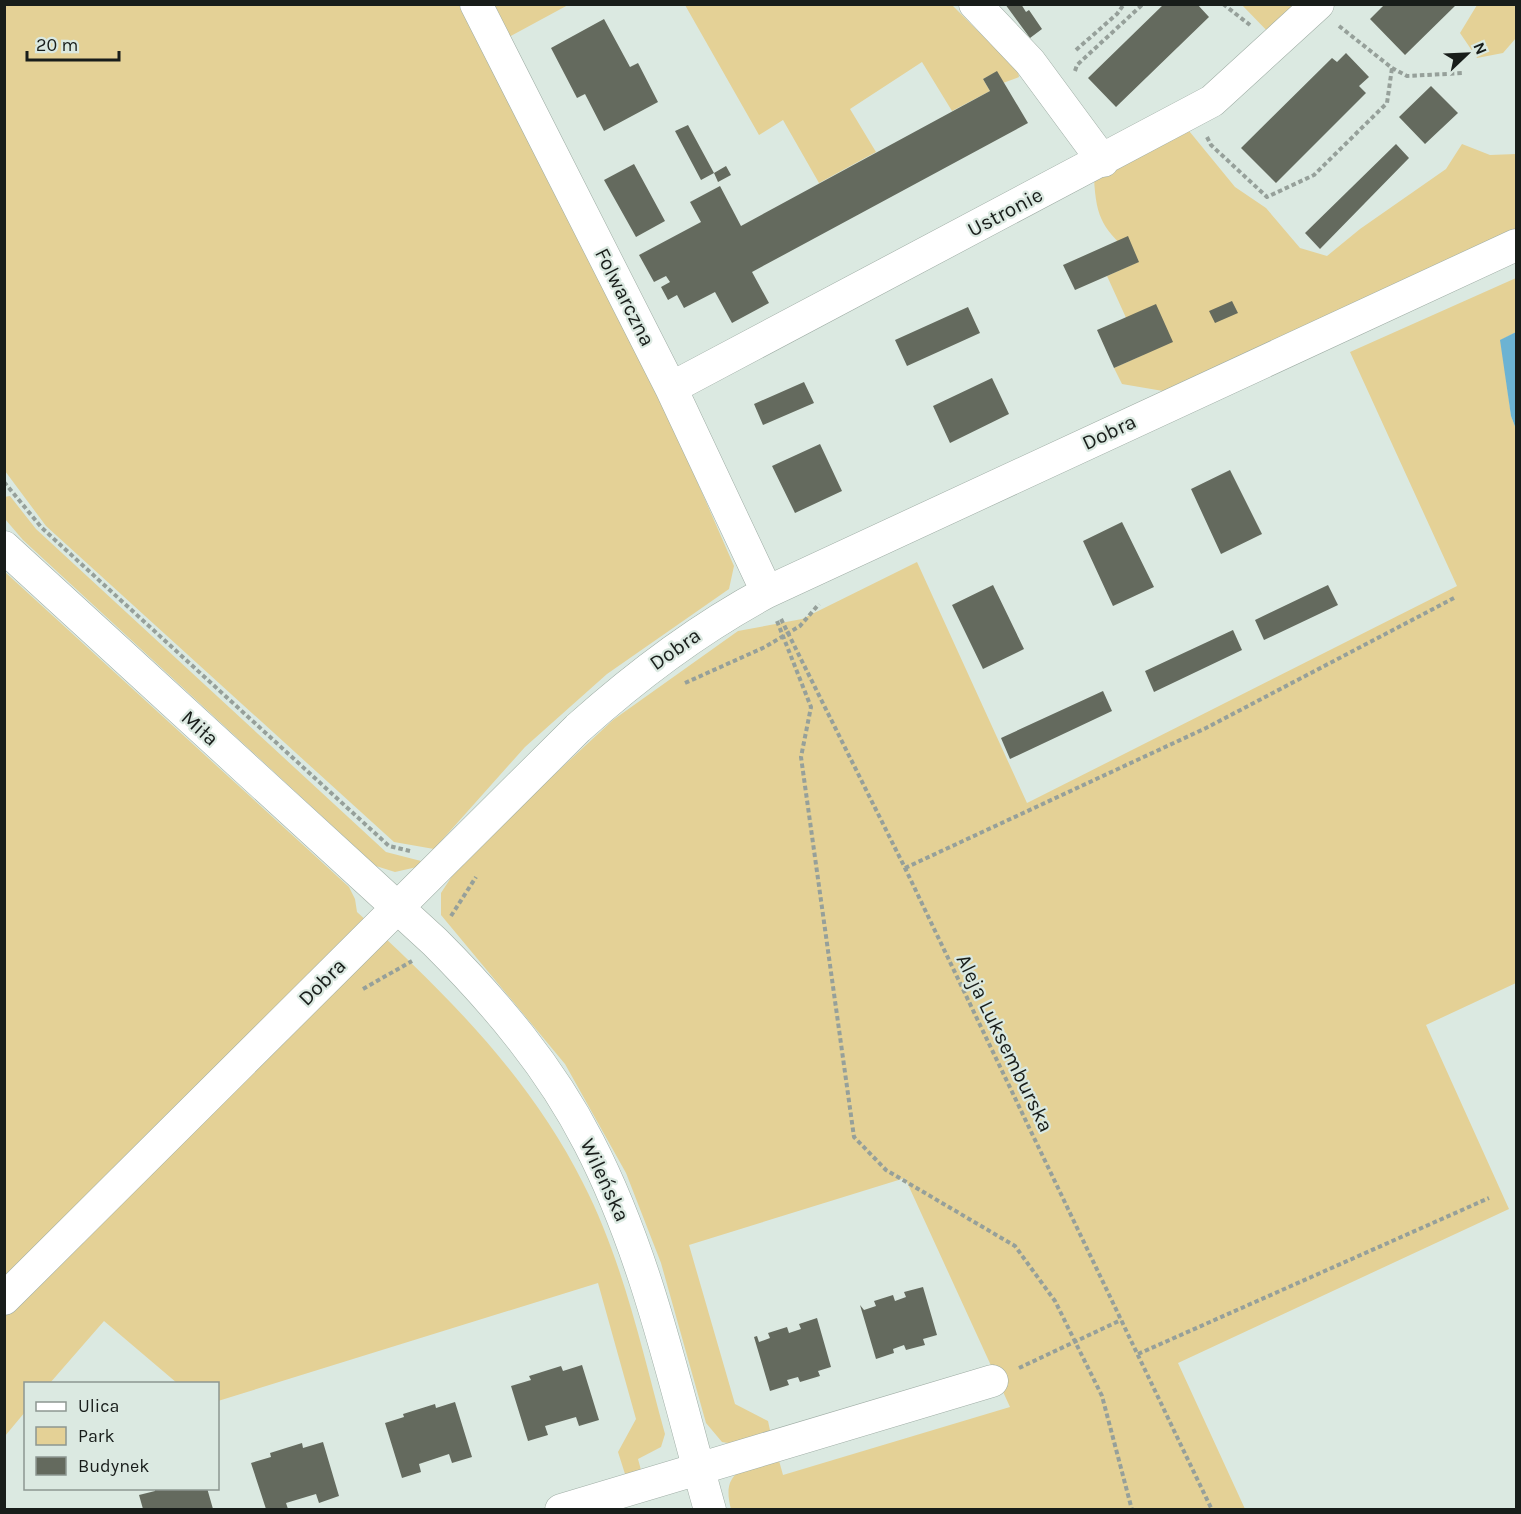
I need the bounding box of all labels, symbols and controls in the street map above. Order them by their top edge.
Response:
scale bar [27,24,118,62]
north arrow [1437,24,1497,84]
text: 20 m [36,34,78,56]
text: N [1469,39,1491,57]
street label: Ustronie [963,182,1047,242]
street label: Folwarczna [590,244,660,350]
street label: Dobra [1078,409,1140,455]
street label: Dobra [645,623,705,675]
street label: Miła [177,705,223,751]
street label: Aleja Luksemburska [952,950,1058,1136]
street label: Dobra [293,953,351,1011]
street label: Wileńska [575,1135,635,1225]
legend [24,1382,219,1490]
text: Ulica [78,1395,119,1417]
text: Park [78,1425,115,1447]
text: Budynek [78,1455,149,1477]

